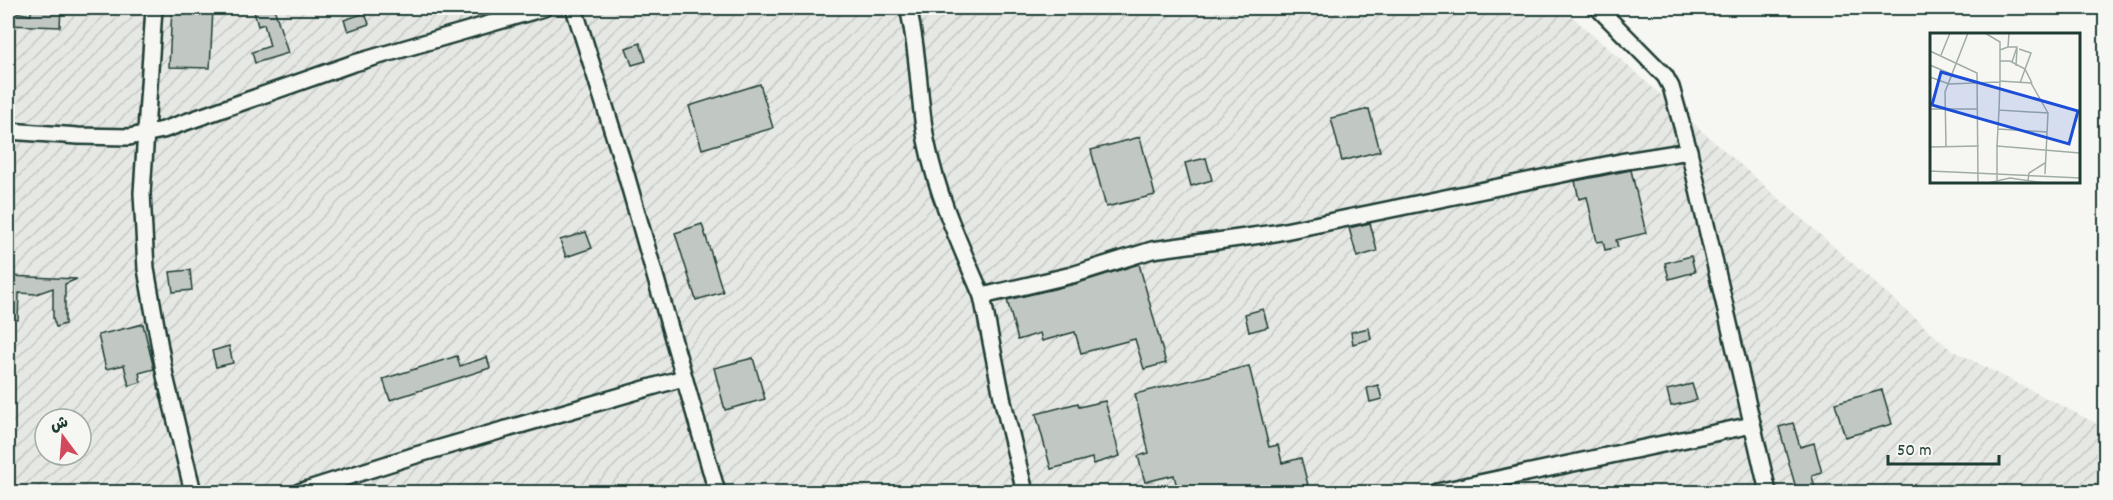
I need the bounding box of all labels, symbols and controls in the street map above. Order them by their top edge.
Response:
inset map [1930,33,2080,183]
north arrow [33,407,93,467]
text: ش [48,412,71,438]
scale bar [1888,428,1999,466]
text: 50 m [1897,439,1932,464]

